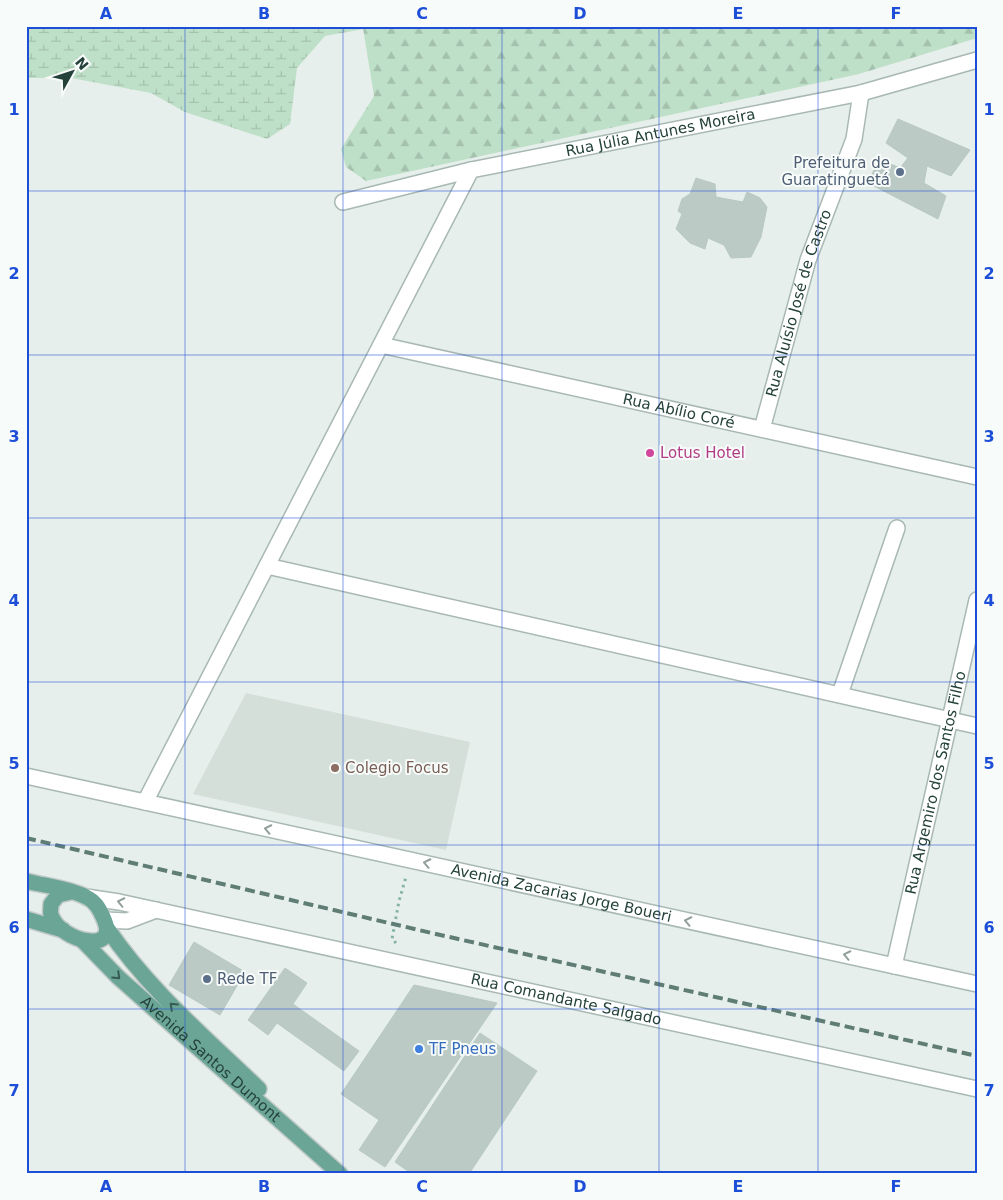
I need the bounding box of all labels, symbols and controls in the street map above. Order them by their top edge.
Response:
text: A [100,4,113,23]
text: B [258,4,270,23]
text: C [416,4,428,23]
text: D [573,4,587,23]
text: E [733,4,743,23]
text: F [891,4,901,23]
north arrow [48,48,98,98]
text: N [72,54,92,73]
text: 1 [8,100,20,119]
text: 1 [983,100,995,119]
street label: Rua Júlia Antunes Moreira [564,105,757,160]
place label: Prefeitura de Guaratinguetá [781,154,890,189]
marker: Prefeitura de Guaratinguetá [894,166,906,178]
street label: Rua Aluísio José de Castro [762,207,835,399]
text: 2 [8,264,20,283]
text: 2 [983,264,995,283]
street label: Rua Abílio Coré [621,390,737,432]
text: 3 [8,427,20,446]
text: 3 [983,427,995,446]
place label: Lotus Hotel [660,444,745,462]
marker: Lotus Hotel [644,447,656,459]
text: 4 [8,591,20,610]
text: 4 [983,591,995,610]
street label: Rua Argemiro dos Santos Filho [902,669,970,896]
text: 5 [8,754,20,773]
text: 5 [983,754,995,773]
place label: Colegio Focus [345,759,449,777]
marker: Colegio Focus [329,762,341,774]
one-way arrow [263,824,272,835]
one-way arrow [422,859,431,869]
street label: Avenida Zacarias Jorge Boueri [449,860,673,926]
one-way arrow [117,898,126,908]
one-way arrow [683,916,692,926]
text: 6 [8,918,20,937]
text: 6 [983,918,995,937]
one-way arrow [842,950,851,961]
one-way arrow [111,970,120,979]
place label: Rede TF [217,970,277,988]
street label: Rua Comandante Salgado [469,970,663,1029]
marker: Rede TF [201,973,213,985]
street label: Avenida Santos Dumont [137,992,284,1126]
one-way arrow [170,1003,179,1012]
place label: TF Pneus [428,1040,497,1058]
marker: TF Pneus [413,1043,425,1055]
text: 7 [8,1081,20,1100]
text: 7 [983,1081,995,1100]
text: A [100,1177,113,1196]
text: B [258,1177,270,1196]
text: C [416,1177,428,1196]
text: D [573,1177,587,1196]
text: E [733,1177,743,1196]
text: F [891,1177,901,1196]

